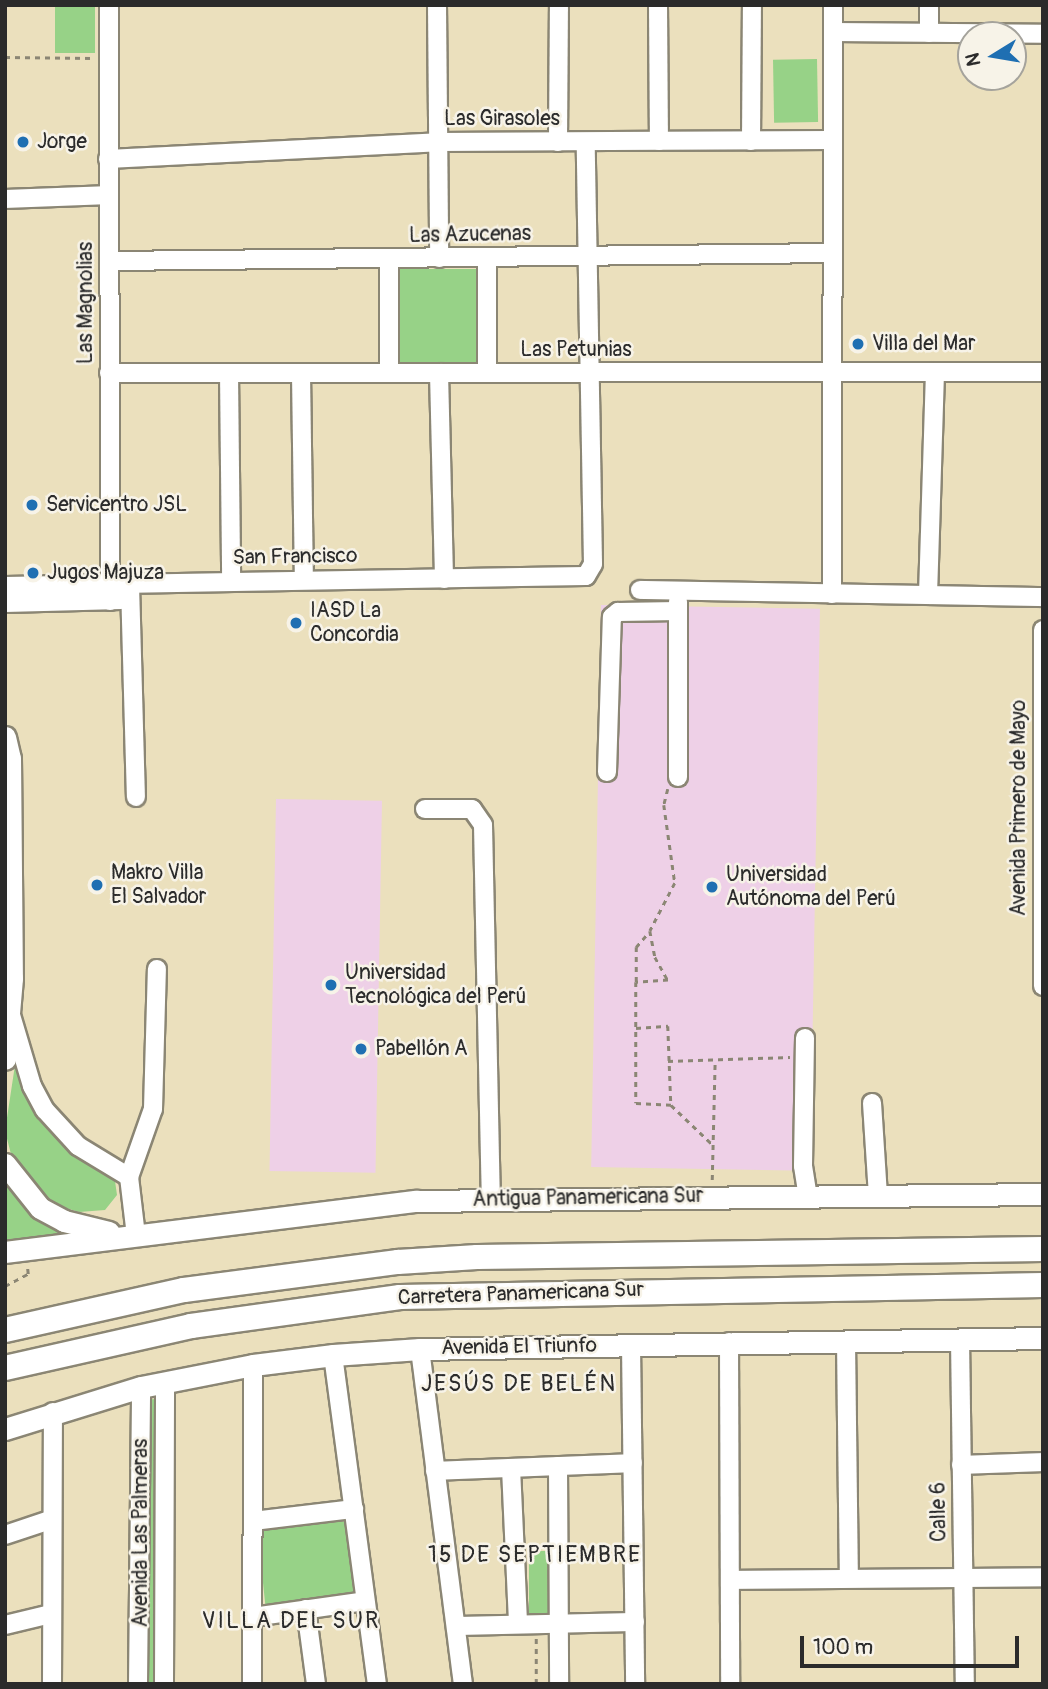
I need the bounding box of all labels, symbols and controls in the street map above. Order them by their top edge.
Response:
north arrow [957,21,1027,91]
text: N [960,51,986,68]
street label: Las Girasoles [444,106,560,132]
place label: Jorge [37,129,87,155]
marker: Jorge [15,134,31,150]
street label: Las Azucenas [409,221,531,249]
street label: Las Magnolias [73,242,99,364]
place label: Villa del Mar [872,331,975,357]
marker: Villa del Mar [850,336,866,352]
street label: Las Petunias [520,337,632,363]
place label: Servicentro JSL [46,492,187,518]
marker: Servicentro JSL [24,497,40,513]
street label: San Francisco [232,543,358,571]
place label: Jugos Majuza [47,560,164,586]
marker: Jugos Majuza [25,565,41,581]
place label: IASD La Concordia [310,598,399,648]
marker: IASD La Concordia [288,615,304,631]
street label: Avenida Primero de Mayo [1006,700,1032,916]
place label: Makro Villa El Salvador [111,860,206,910]
place label: Universidad Autónoma del Perú [726,862,896,912]
marker: Makro Villa El Salvador [89,877,105,893]
marker: Universidad Autónoma del Perú [704,879,720,895]
place label: Universidad Tecnológica del Perú [345,960,527,1010]
marker: Universidad Tecnológica del Perú [323,977,339,993]
place label: Pabellón A [375,1036,468,1062]
marker: Pabellón A [353,1041,369,1057]
street label: Antigua Panamericana Sur [472,1183,704,1213]
street label: Carretera Panamericana Sur [397,1277,645,1311]
street label: Avenida El Triunfo [441,1333,597,1361]
district label: JESÚS DE BELÉN [423,1370,615,1398]
street label: Avenida Las Palmeras [128,1439,154,1627]
street label: Calle 6 [926,1482,952,1542]
district label: 15 DE SEPTIEMBRE [430,1541,640,1569]
district label: VILLA DEL SUR [203,1607,379,1635]
scale bar [803,1622,1022,1666]
text: 100 m [813,1634,873,1661]

